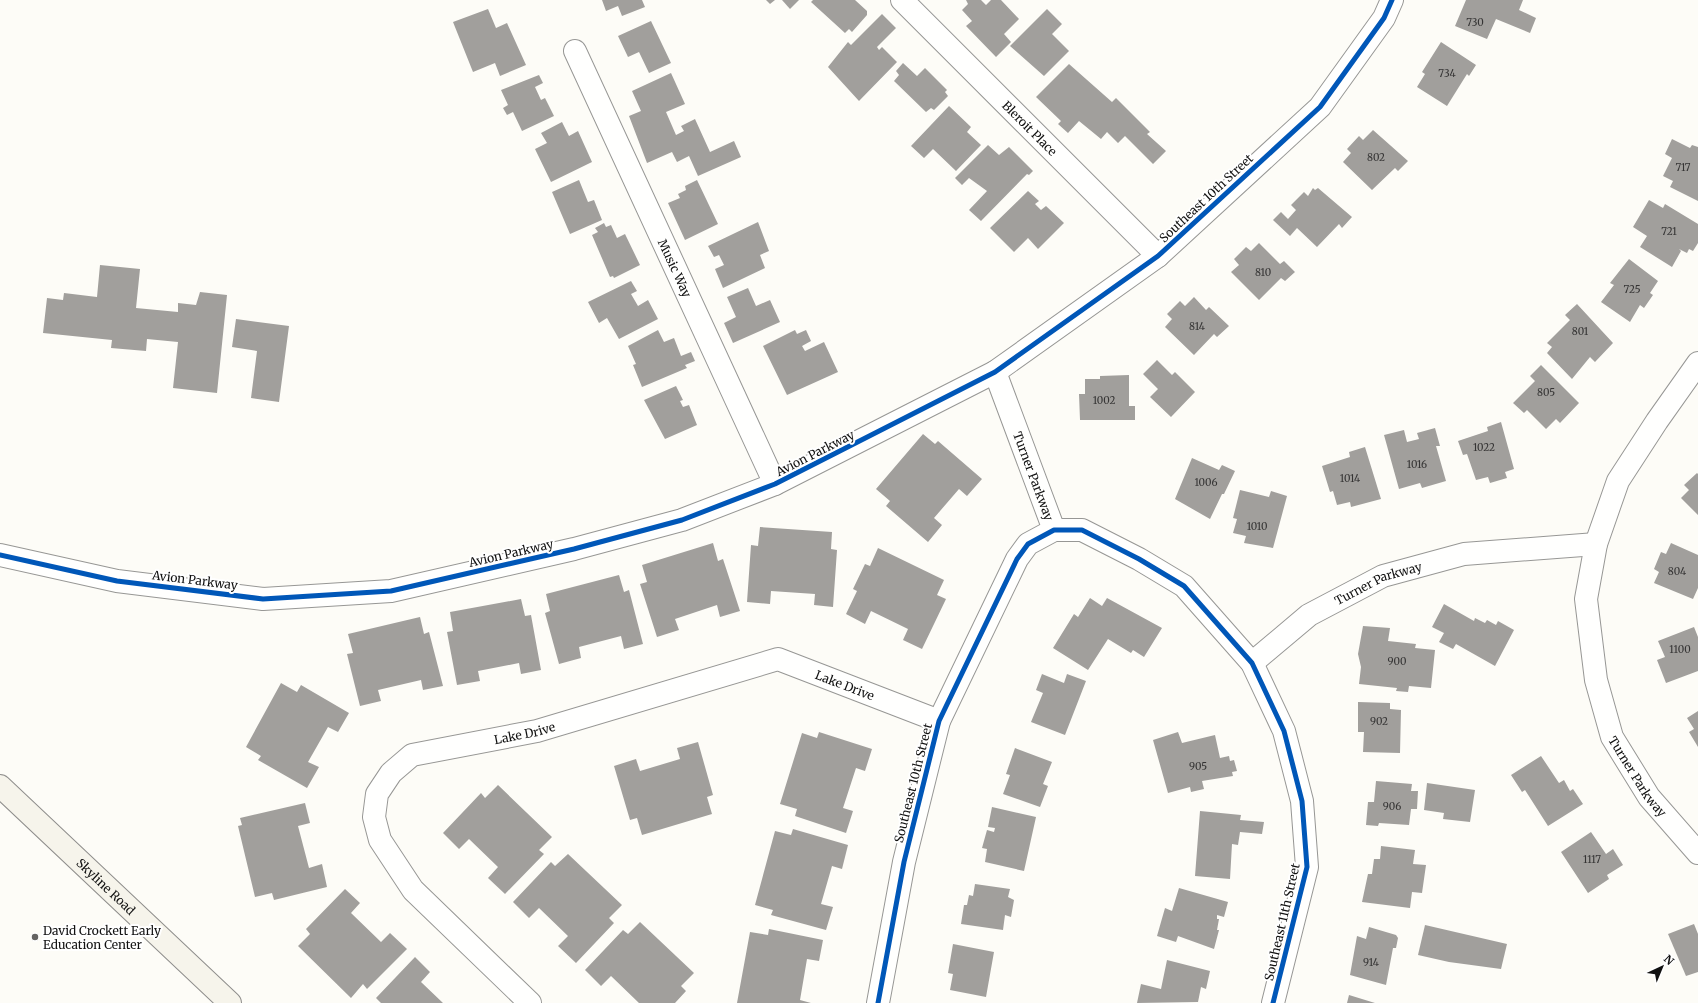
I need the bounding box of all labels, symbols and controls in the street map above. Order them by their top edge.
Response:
house number: 730 [1466,16,1484,29]
house number: 734 [1438,67,1456,80]
street label: Bleroit Place [999,97,1060,158]
street label: Southeast 10th Street [1156,150,1256,245]
house number: 802 [1367,151,1385,164]
house number: 717 [1675,161,1691,174]
house number: 721 [1661,225,1677,238]
street label: Music Way [655,237,695,299]
house number: 810 [1255,266,1271,279]
house number: 725 [1624,283,1641,296]
house number: 814 [1189,320,1205,333]
house number: 801 [1572,325,1589,338]
house number: 805 [1537,386,1555,399]
house number: 1002 [1093,394,1115,407]
street label: Avion Parkway [772,427,857,480]
street label: Turner Parkway [1010,429,1057,523]
house number: 1022 [1473,441,1495,454]
house number: 1016 [1407,458,1427,471]
house number: 1014 [1340,472,1360,485]
house number: 1006 [1194,476,1218,489]
house number: 1010 [1247,520,1267,533]
street label: Avion Parkway [466,536,555,570]
street label: Turner Parkway [1332,558,1423,608]
house number: 804 [1668,565,1686,578]
street label: Avion Parkway [150,567,239,593]
house number: 1100 [1669,643,1691,656]
house number: 900 [1387,655,1407,668]
street label: Lake Drive [813,667,877,703]
house number: 902 [1370,715,1388,728]
street label: Lake Drive [493,719,557,747]
street label: Southeast 10th Street [891,721,935,844]
street label: Turner Parkway [1606,733,1670,820]
house number: 905 [1189,760,1207,773]
house number: 906 [1383,800,1401,813]
house number: 1117 [1583,853,1601,866]
street label: Skyline Road [74,855,139,917]
street label: Southeast 11th Street [1261,861,1303,982]
place label: David Crockett Early Education Center [43,923,161,952]
marker: David Crockett Early Education Center [30,932,40,942]
north arrow [1642,947,1682,987]
text: N [1661,952,1677,968]
house number: 914 [1363,956,1379,969]

